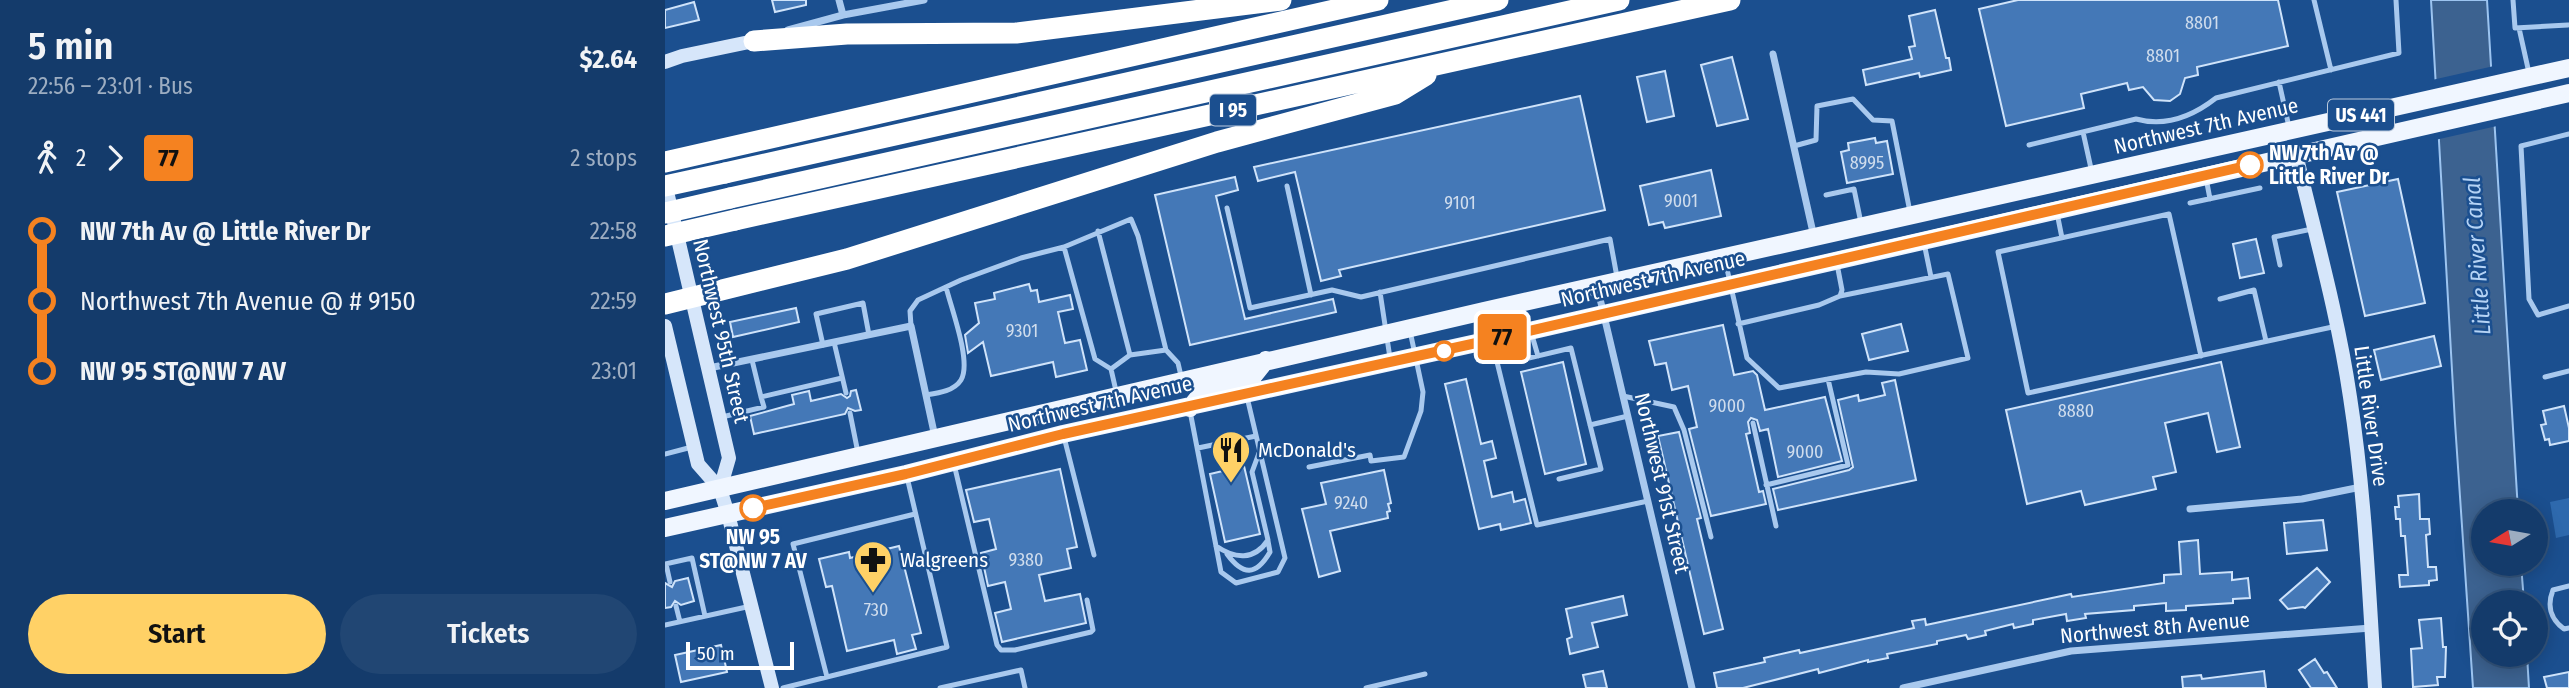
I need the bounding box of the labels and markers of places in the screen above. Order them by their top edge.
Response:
place label: NW 7th Av @ Little River Dr [2269,140,2390,190]
marker: NW 7th Av @ Little River Dr [2237,152,2263,178]
unlabelled marker [1434,341,1454,361]
restaurant icon: McDonald's [1210,429,1252,484]
place label: McDonald's [1258,437,1356,463]
marker: NW 95 ST@NW 7 AV [740,495,766,521]
place label: NW 95 ST@NW 7 AV [699,524,808,574]
pharmacy icon: Walgreens [852,539,894,594]
place label: Walgreens [900,547,988,573]

